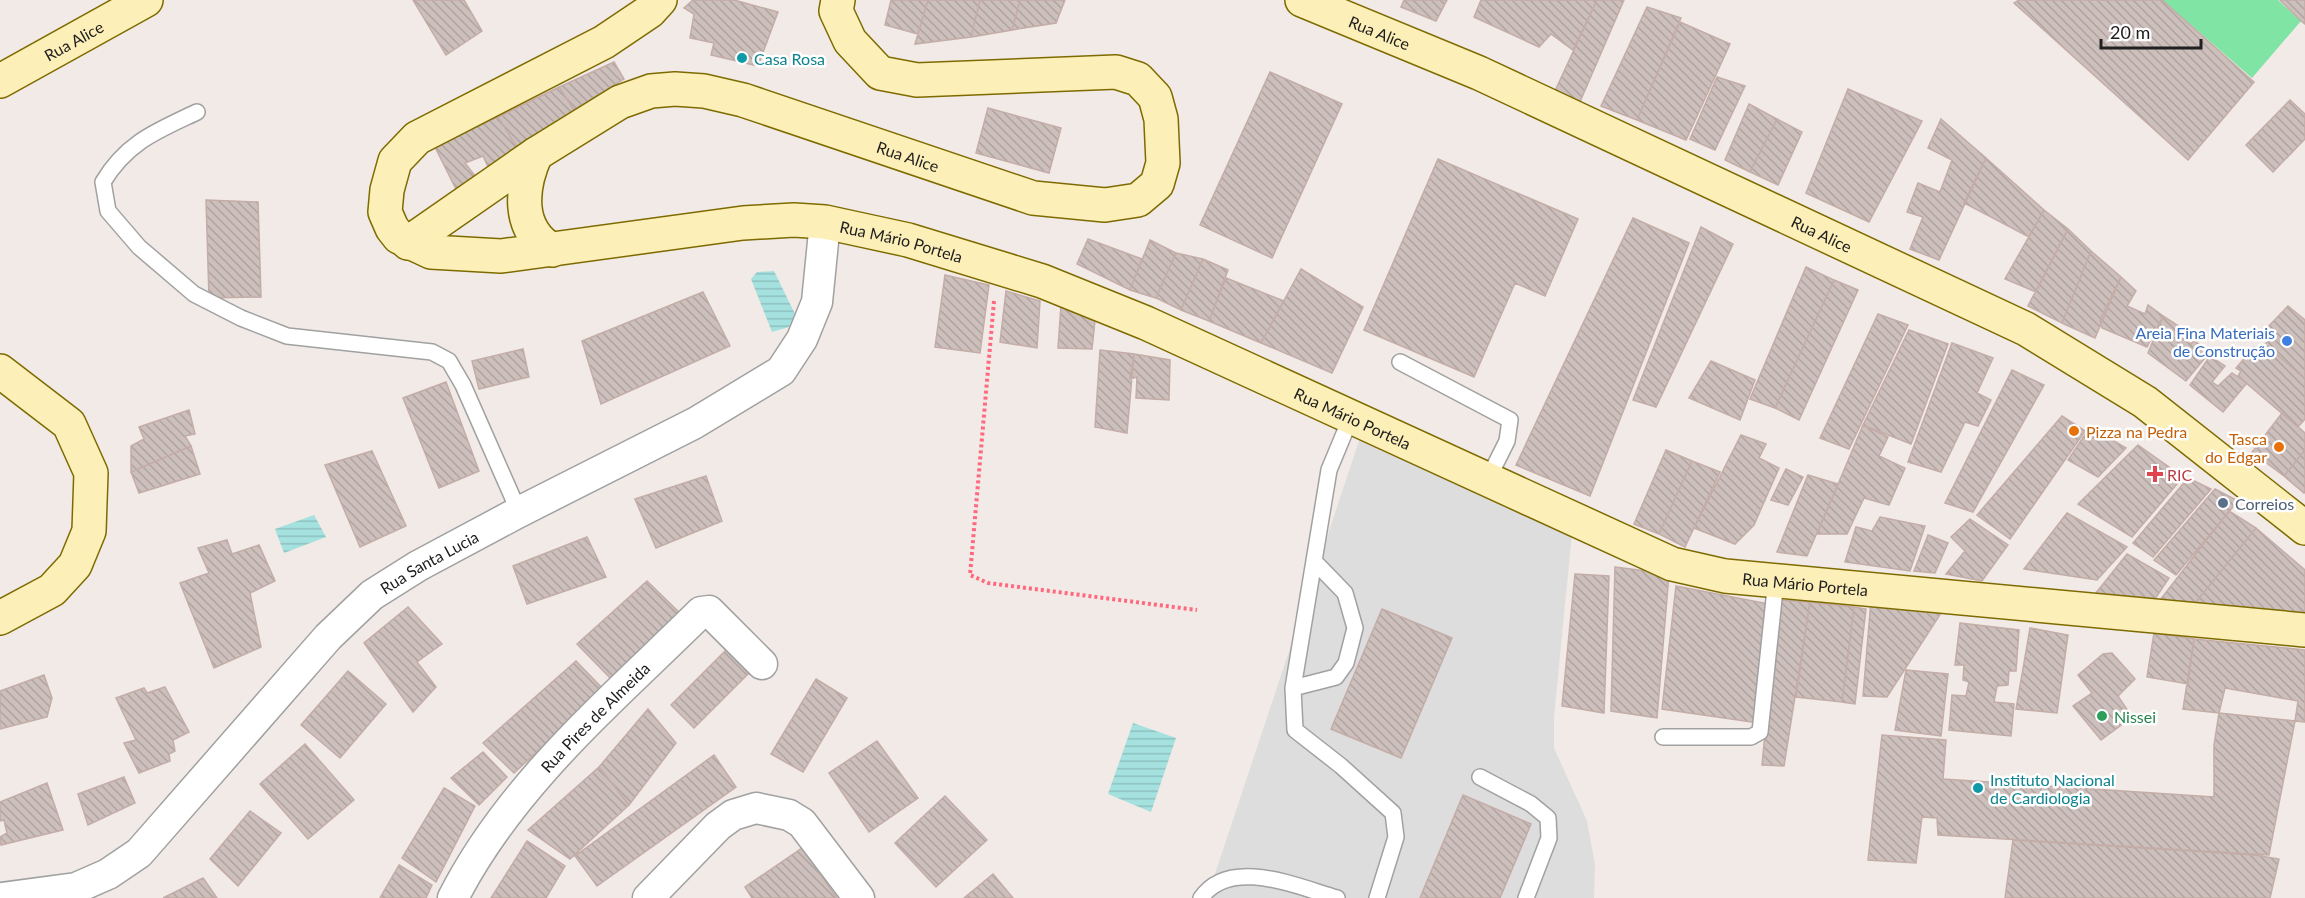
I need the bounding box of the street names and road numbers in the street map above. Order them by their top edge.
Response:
street label: Rua Alice [1346,11,1413,53]
street label: Rua Alice [41,16,106,64]
street label: Rua Alice [874,136,942,175]
street label: Rua Alice [1789,211,1855,256]
street label: Rua Mário Portela [838,216,965,266]
street label: Rua Mário Portela [1292,383,1414,453]
street label: Rua Santa Lucia [376,526,481,597]
street label: Rua Mário Portela [1742,568,1869,599]
street label: Rua Pires de Almeida [536,658,653,776]

